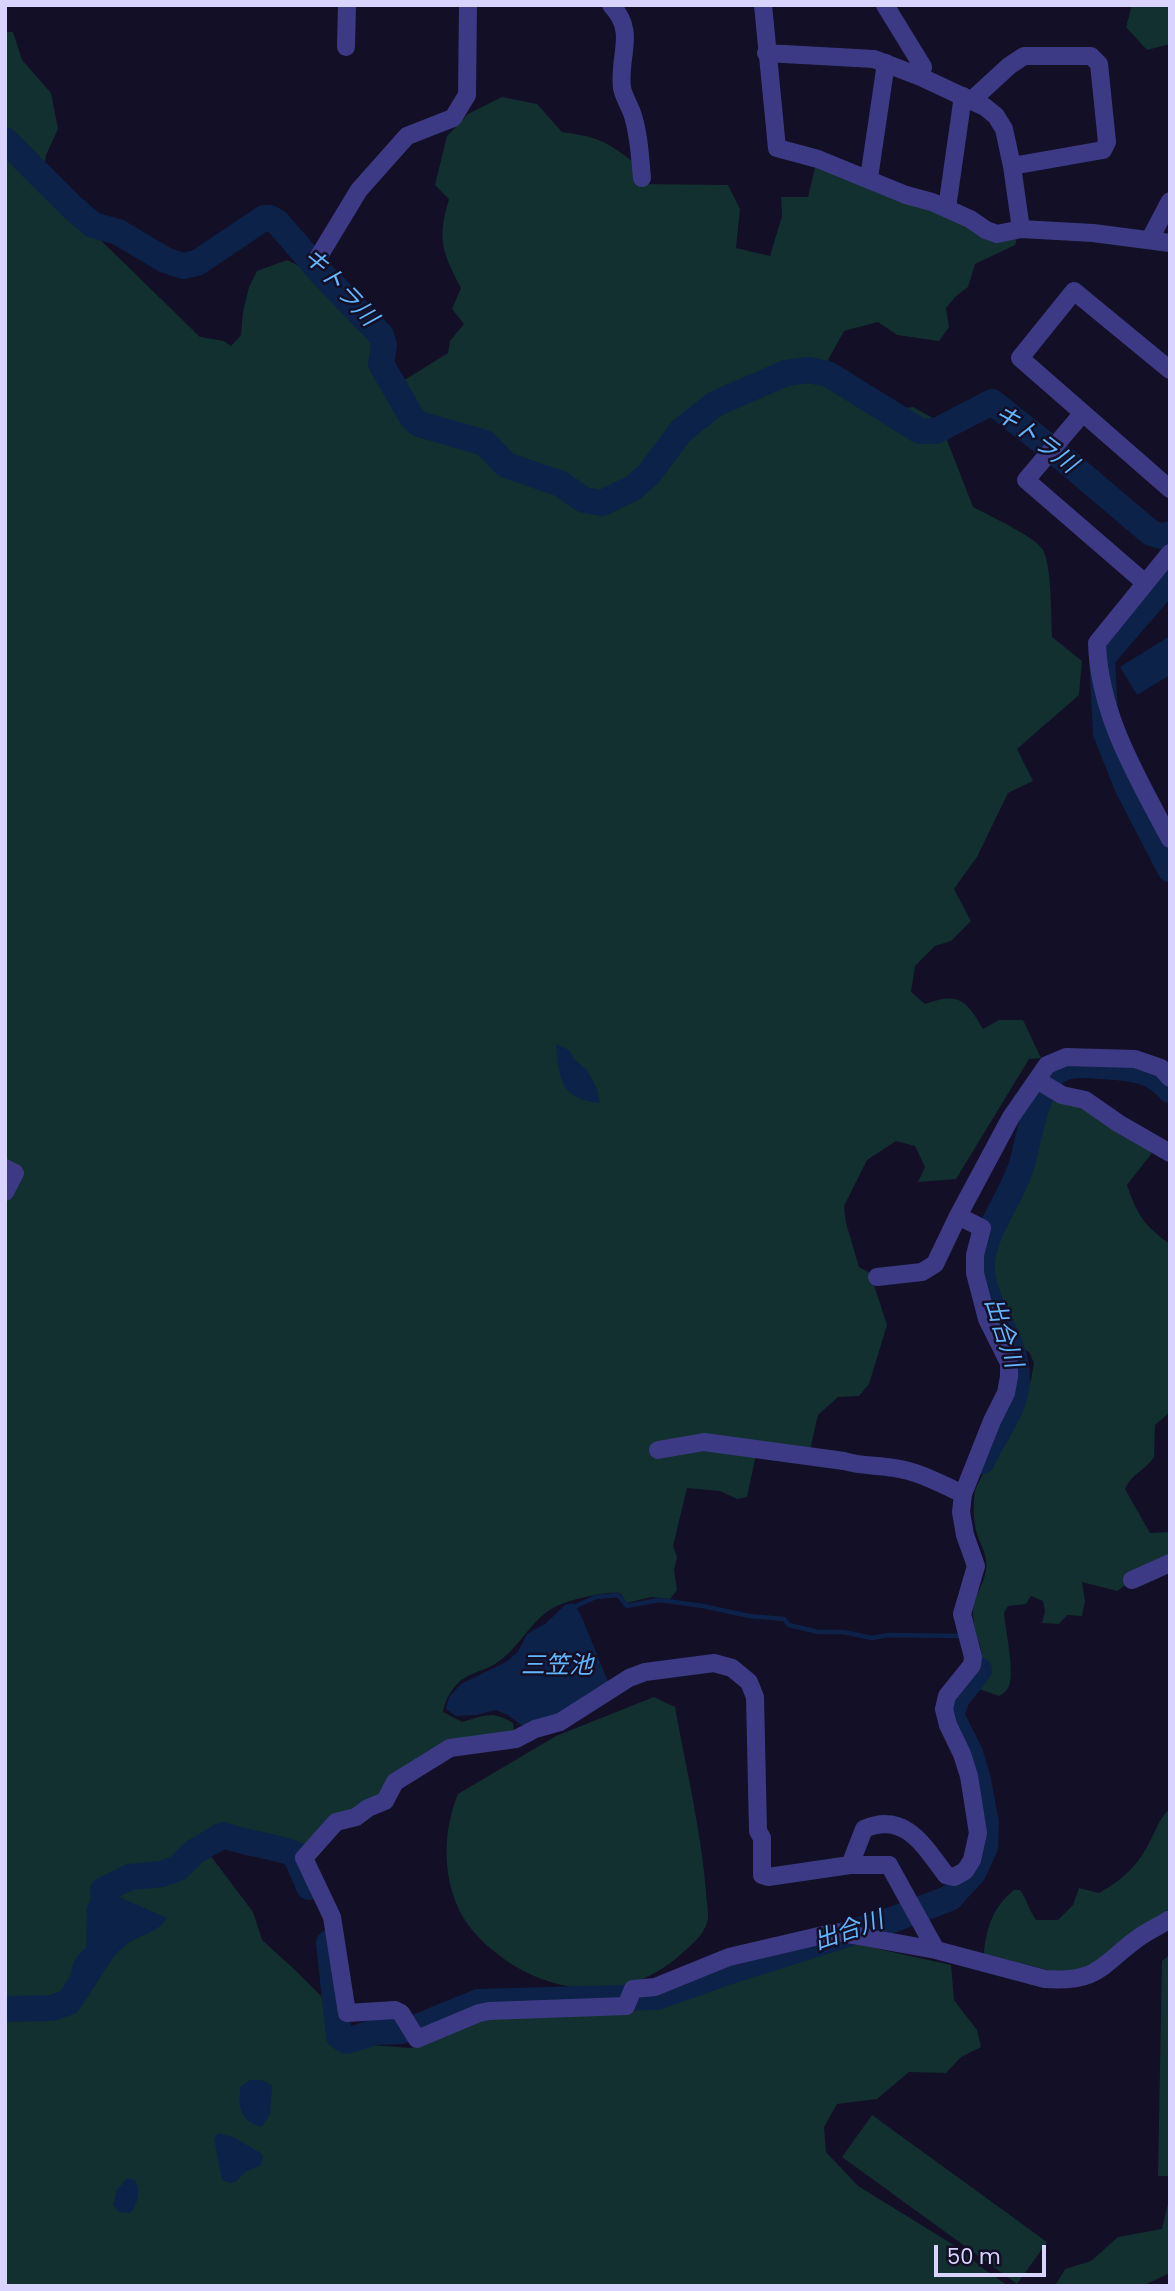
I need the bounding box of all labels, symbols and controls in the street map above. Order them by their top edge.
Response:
water label: キトラ川 [296,243,382,333]
water label: キトラ川 [988,400,1082,480]
water label: 出合川 [977,1294,1027,1372]
water label: 三笠池 [521,1653,593,1681]
water label: 出合川 [810,1907,888,1957]
scale bar [937,2232,1049,2276]
text: 50 m [947,2242,1001,2271]

